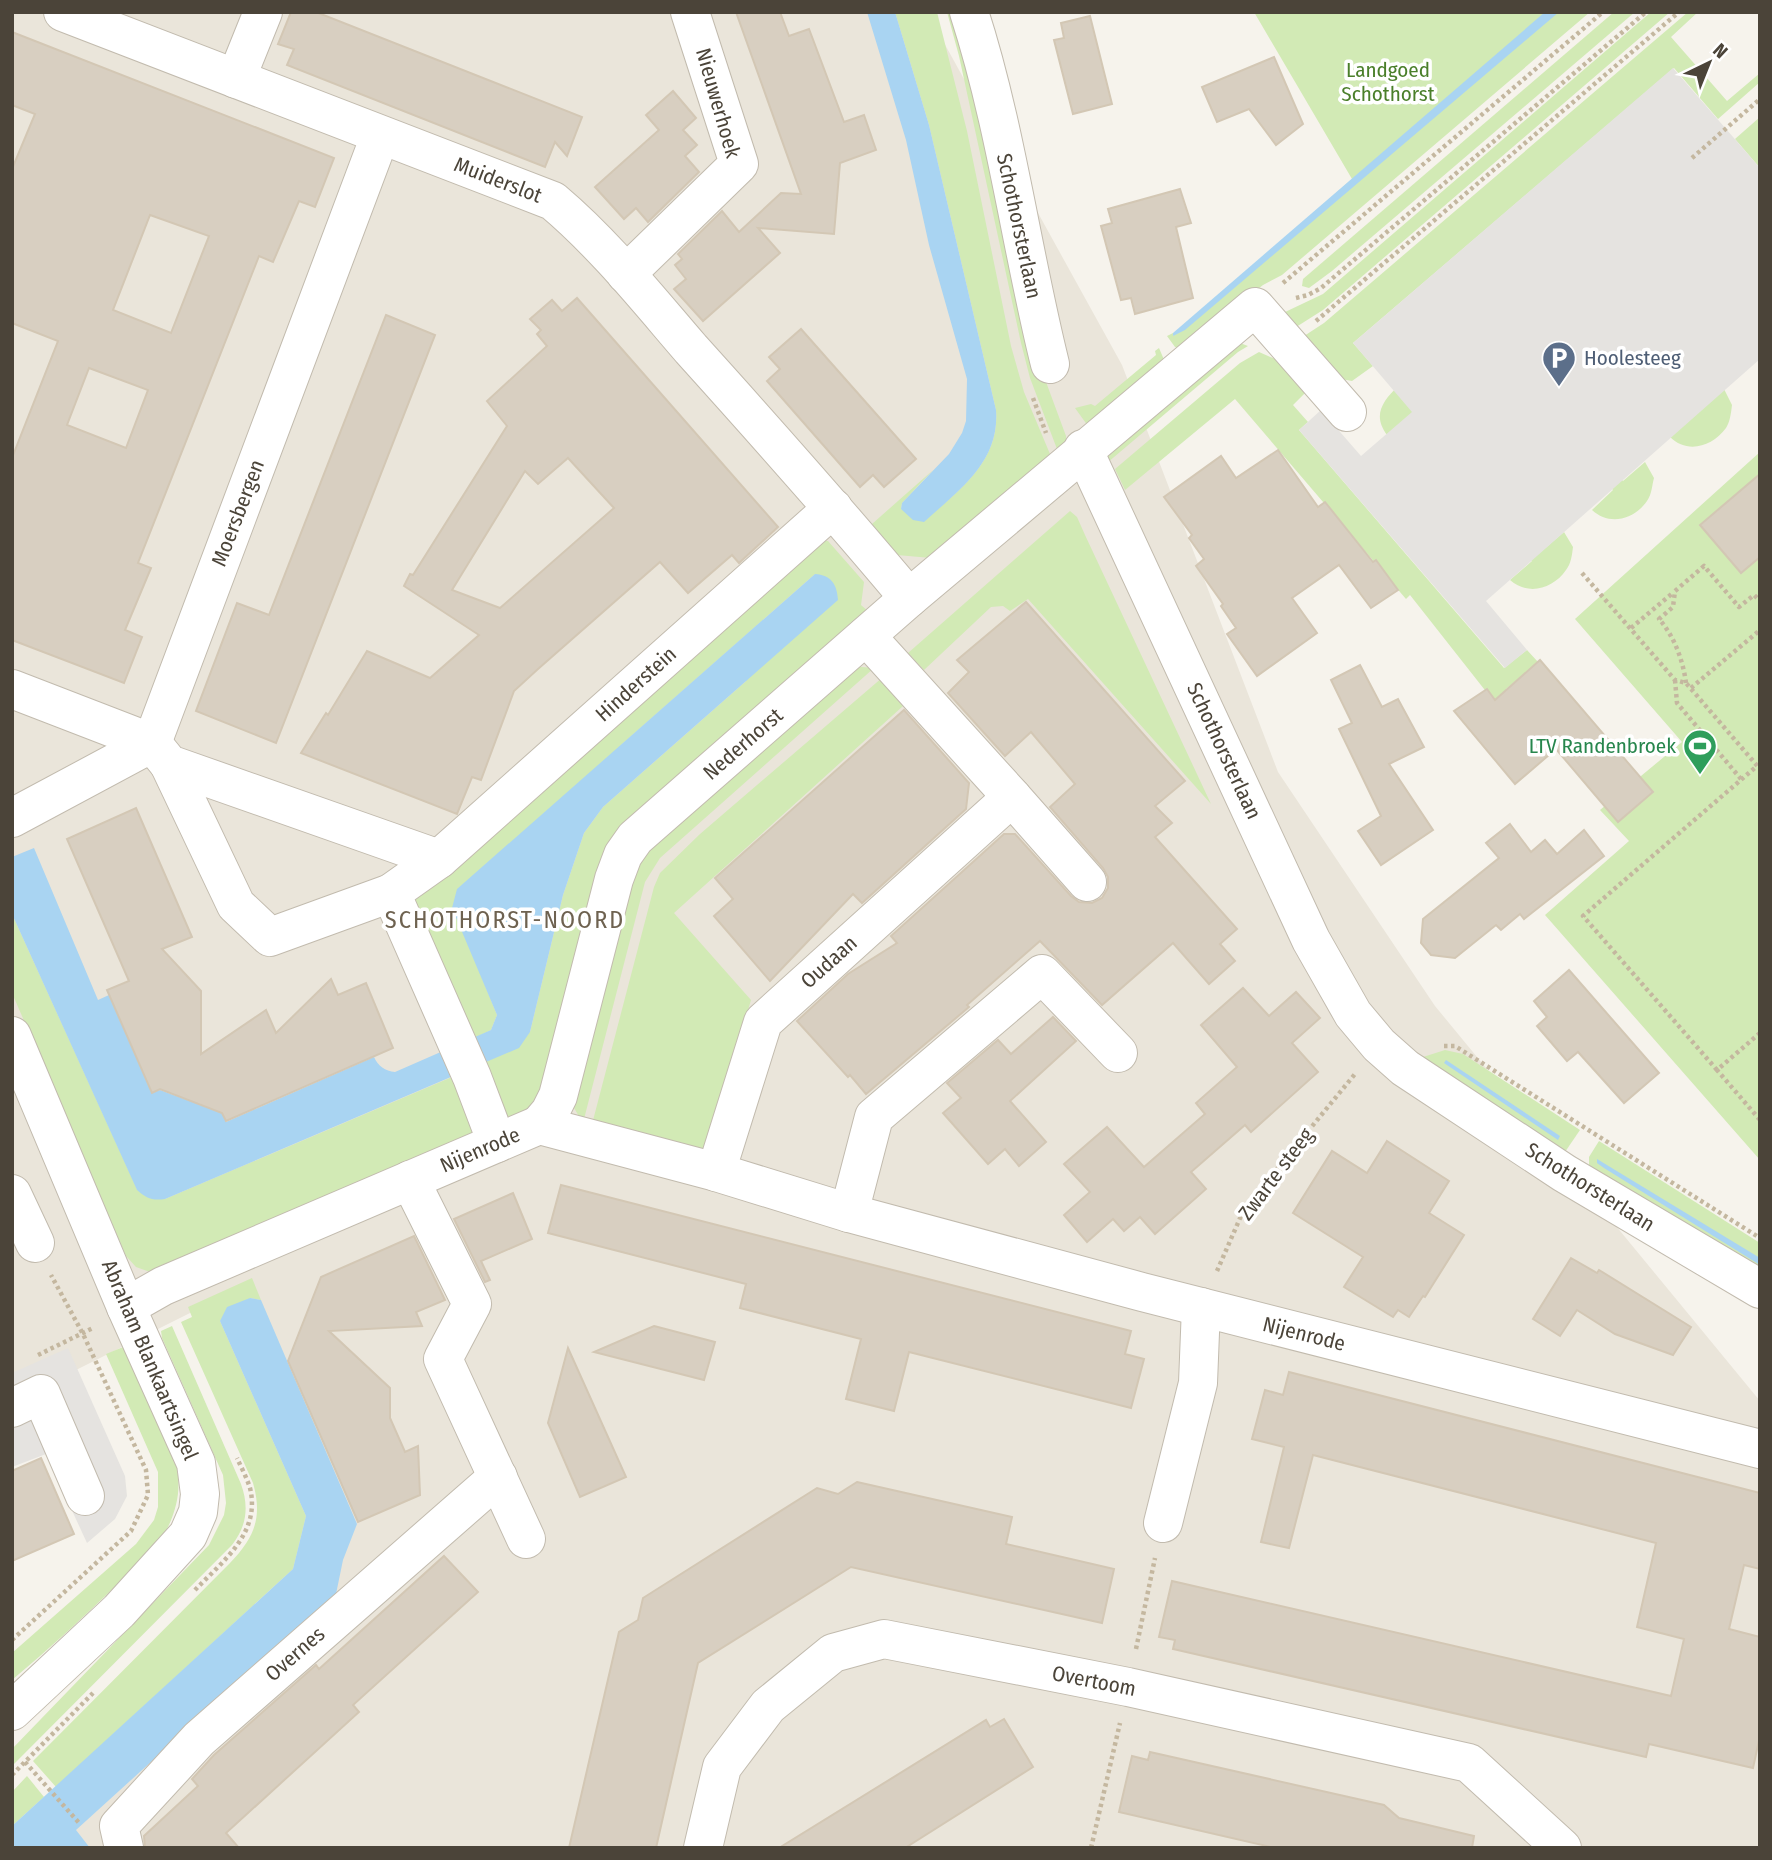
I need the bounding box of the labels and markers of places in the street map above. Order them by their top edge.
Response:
parking icon: Hoolesteeg [1540,339,1578,388]
place label: Hoolesteeg [1584,345,1681,371]
sports icon: LTV Randenbroek [1681,727,1719,776]
place label: LTV Randenbroek [1529,733,1676,759]

